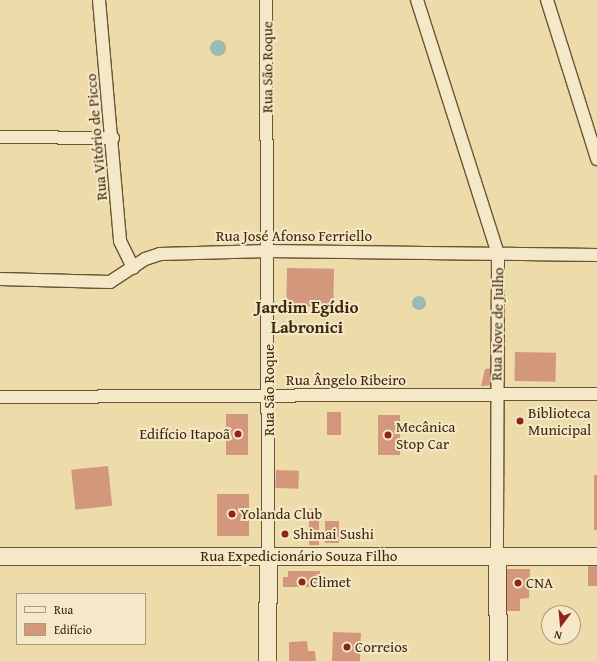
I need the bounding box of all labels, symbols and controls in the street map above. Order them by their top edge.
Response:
street label: Rua São Roque [258,21,276,113]
street label: Rua Vitório de Picco [81,73,111,201]
street label: Rua José Afonso Ferriello [216,227,372,245]
street label: Rua Nove de Julho [487,267,507,381]
district label: Jardim Egídio Labronici [256,297,358,337]
street label: Rua São Roque [260,344,278,436]
street label: Rua Ângelo Ribeiro [286,371,406,389]
place label: Biblioteca Municipal [528,403,591,438]
marker: Biblioteca Municipal [515,416,525,426]
place label: Mecânica Stop Car [396,417,455,452]
place label: Edifício Itapoã [140,425,230,443]
marker: Edifício Itapoã [233,429,243,439]
marker: Mecânica Stop Car [383,430,393,440]
place label: Yolanda Club [240,505,322,523]
marker: Yolanda Club [227,509,237,519]
place label: Shimai Sushi [293,525,374,543]
marker: Shimai Sushi [280,529,290,539]
street label: Rua Expedicionário Souza Filho [201,547,397,565]
place label: Climet [310,573,351,591]
place label: CNA [526,574,553,592]
marker: Climet [297,577,307,587]
marker: CNA [513,578,523,588]
legend [16,593,146,645]
text: Rua [54,601,73,618]
north arrow [541,605,581,645]
text: Edifício [54,621,92,638]
text: N [552,627,564,644]
place label: Correios [355,638,408,656]
marker: Correios [342,642,352,652]

